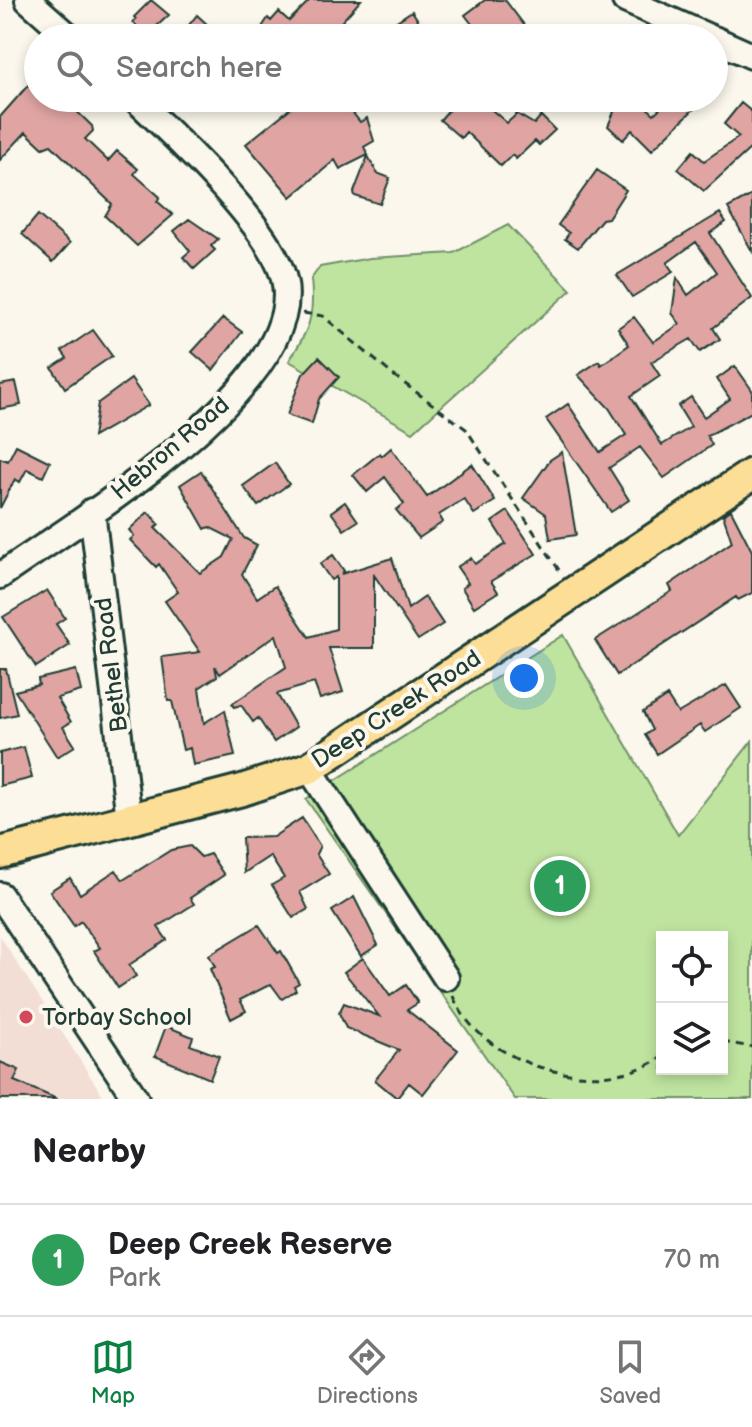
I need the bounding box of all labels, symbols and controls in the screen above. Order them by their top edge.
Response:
search box [24,24,728,112]
icon: search [52,46,96,90]
text: Search here [116,50,282,86]
street label: Hebron Road [105,391,235,506]
street label: Bethel Road [89,596,134,734]
street label: Deep Creek Road [306,644,486,775]
your location [504,658,544,698]
pin: 1 [534,856,586,916]
map controls [656,931,728,1075]
button: locate [656,931,728,1003]
place label: Torbay School [42,1003,192,1032]
button: layers [656,1003,728,1075]
marker: Torbay School [17,1008,35,1026]
text: Nearby [32,1131,146,1172]
text: Deep Creek Reserve [108,1227,392,1263]
text: 1 [53,1245,63,1276]
text: 70 m [663,1245,720,1276]
text: Park [108,1263,160,1294]
tab: Map [91,1335,135,1410]
tab: Directions [317,1335,418,1410]
tab: Saved [599,1335,661,1410]

